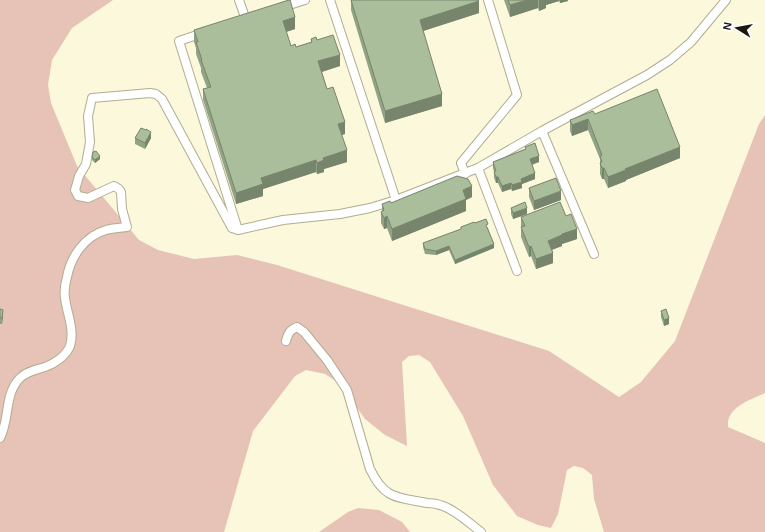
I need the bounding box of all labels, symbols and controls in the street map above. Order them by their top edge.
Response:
north arrow [717,8,757,48]
text: N [721,21,734,31]

